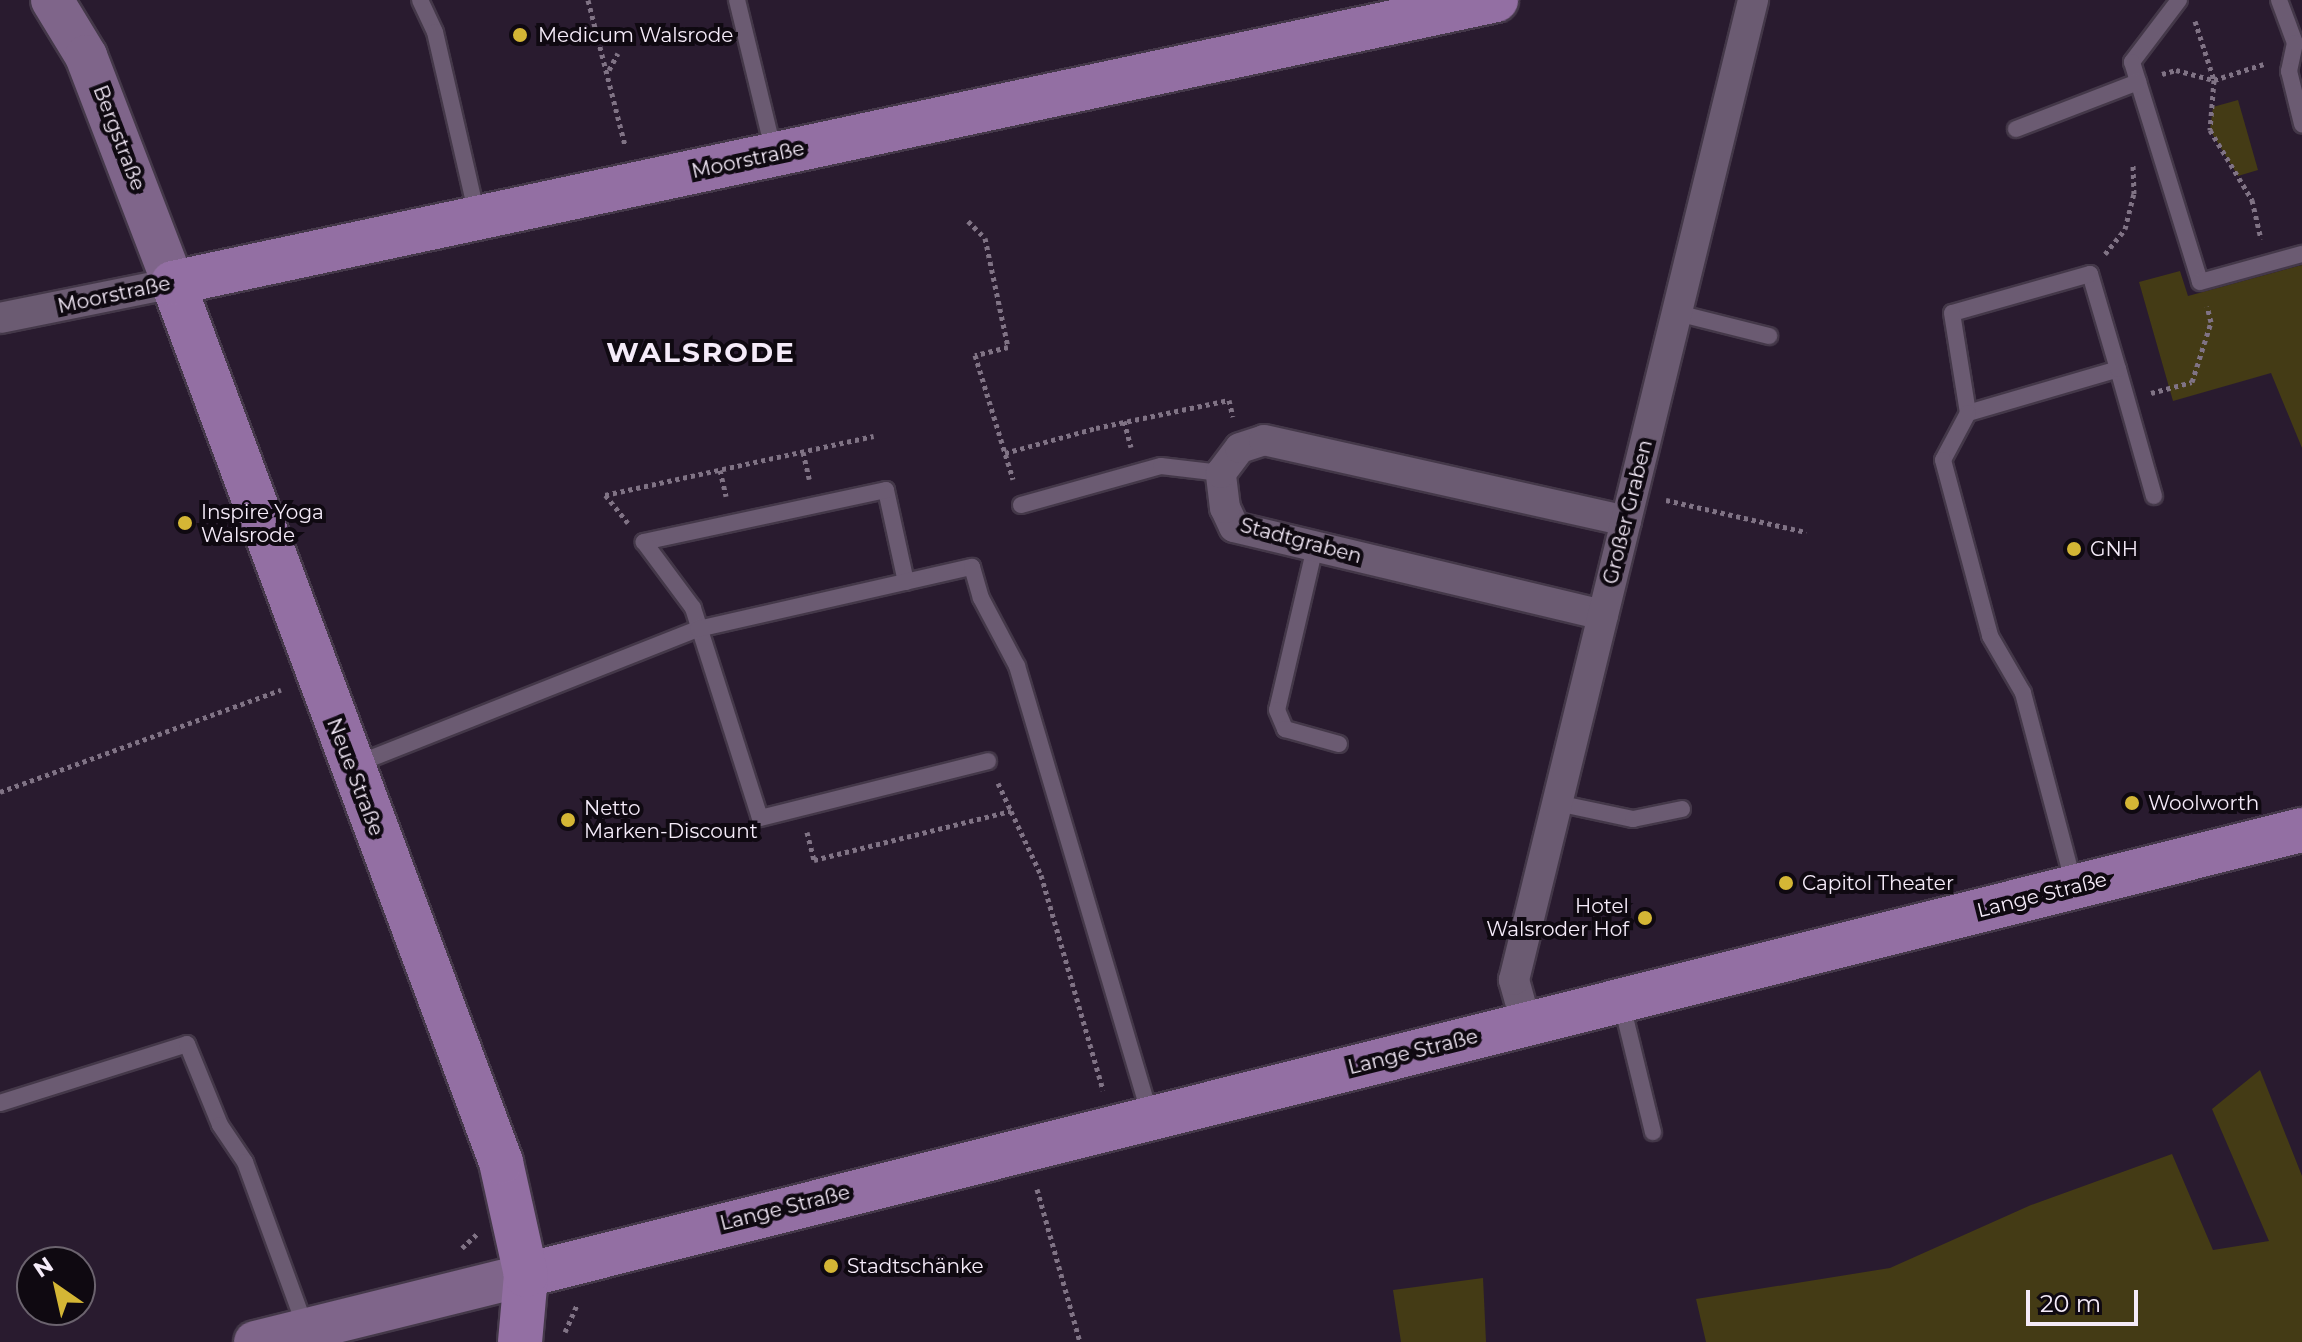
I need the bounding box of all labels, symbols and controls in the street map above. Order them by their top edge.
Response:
place label: Medicum Walsrode [538,23,733,47]
marker: Medicum Walsrode [509,24,531,46]
street label: Bergstraße [88,82,150,194]
street label: Moorstraße [690,136,806,184]
street label: Moorstraße [56,271,172,319]
district label: WALSRODE [606,335,796,369]
street label: Großer Graben [1598,437,1658,587]
place label: Inspire Yoga Walsrode [201,500,324,547]
street label: Stadtgraben [1238,513,1364,569]
marker: Inspire Yoga Walsrode [176,514,194,532]
place label: GNH [2090,537,2138,561]
marker: GNH [2065,540,2083,558]
street label: Neue Straße [322,715,388,839]
place label: Woolworth [2148,791,2259,815]
marker: Woolworth [2123,794,2141,812]
place label: Netto Marken-Discount [584,796,758,843]
marker: Netto Marken-Discount [559,811,577,829]
street label: Lange Straße [1975,867,2109,923]
place label: Capitol Theater [1802,871,1954,895]
marker: Capitol Theater [1777,874,1795,892]
place label: Hotel Walsroder Hof [1486,894,1629,941]
marker: Hotel Walsroder Hof [1636,909,1654,927]
street label: Lange Straße [1346,1024,1480,1080]
street label: Lange Straße [718,1180,852,1236]
north arrow [16,1246,96,1326]
text: N [28,1251,58,1284]
place label: Stadtschänke [847,1254,984,1278]
marker: Stadtschänke [822,1257,840,1275]
scale bar [2030,1274,2142,1324]
text: 20 m [2040,1289,2101,1318]

